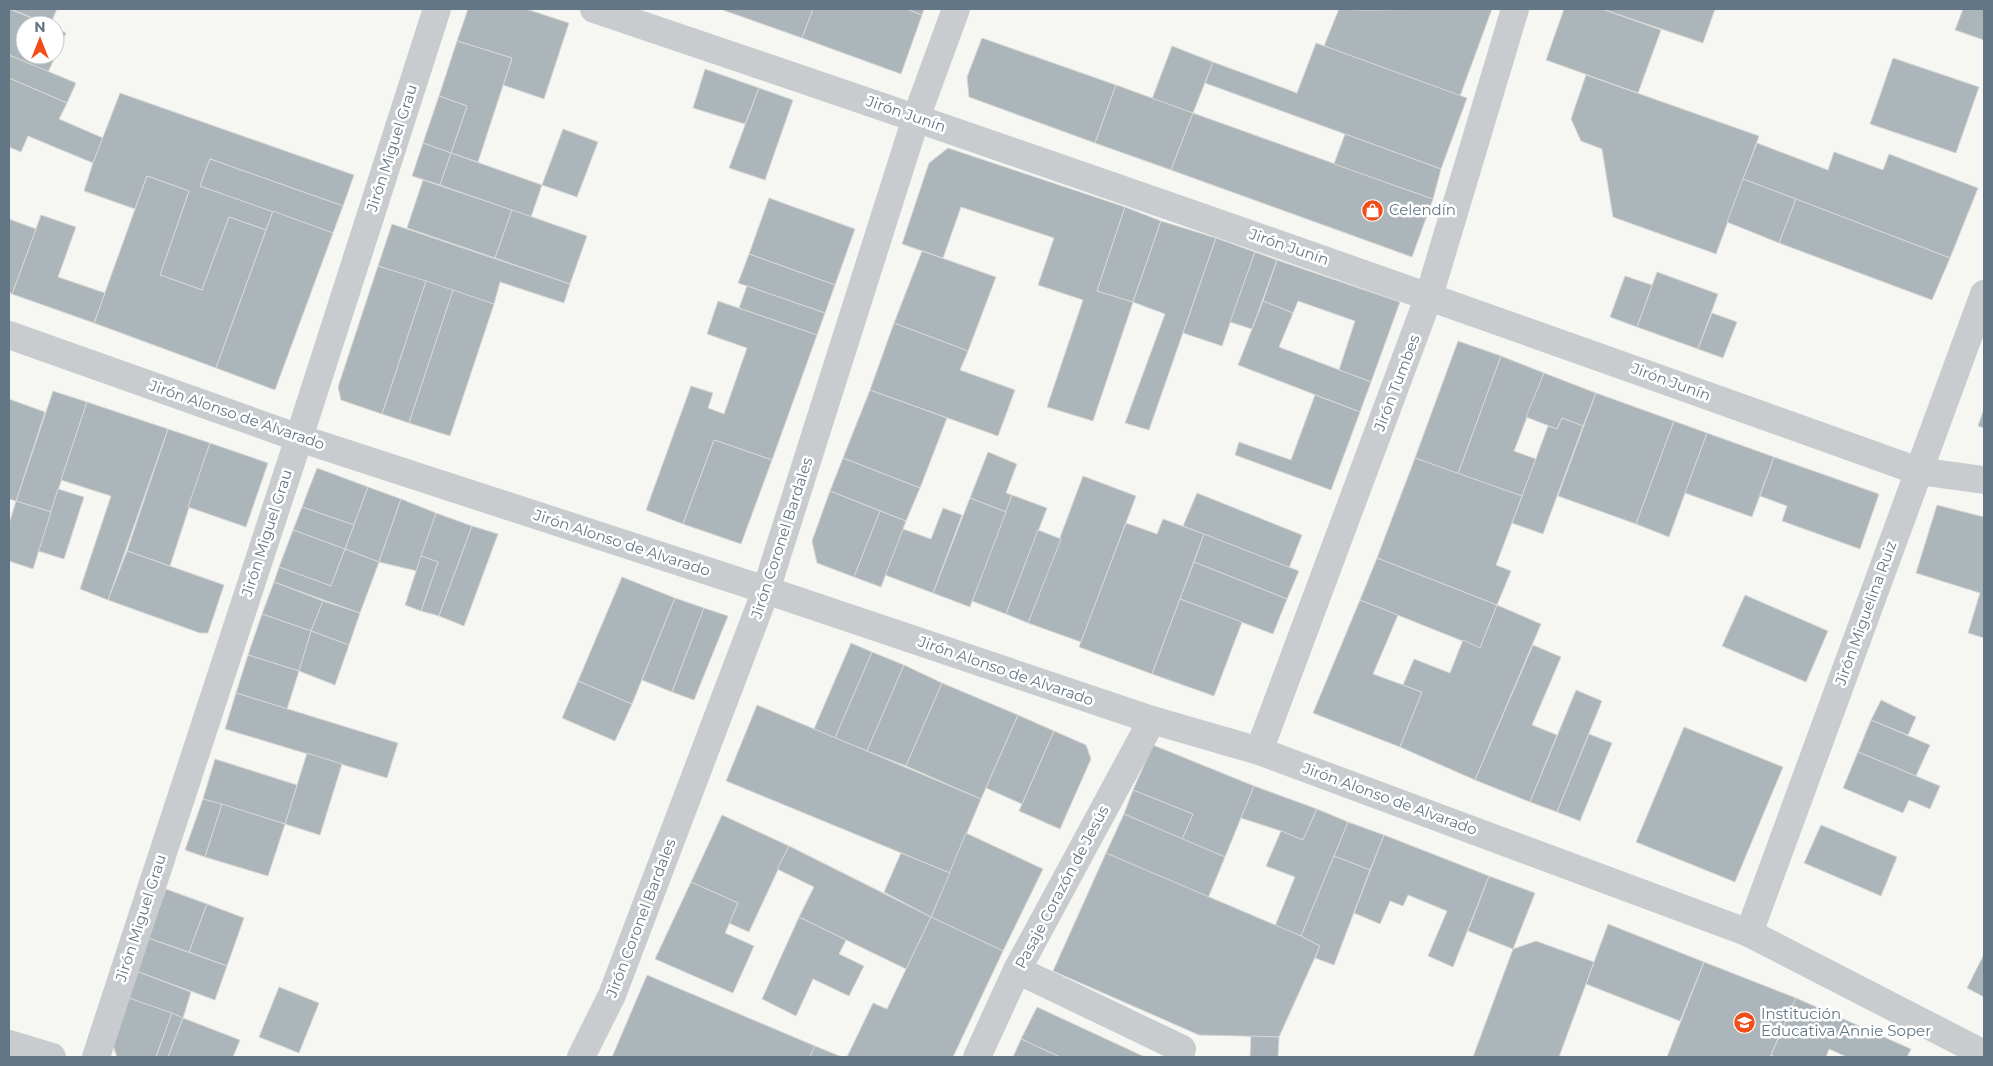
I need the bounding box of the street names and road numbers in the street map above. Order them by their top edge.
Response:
street label: Jirón Miguel Grau [362,82,421,215]
street label: Jirón Junín [863,91,948,136]
street label: Jirón Junín [1246,224,1331,269]
street label: Jirón Tumbes [1369,332,1424,435]
street label: Jirón Junín [1628,358,1713,405]
street label: Jirón Alonso de Alvarado [146,375,327,454]
street label: Jirón Coronel Bardales [746,455,817,622]
street label: Jirón Miguel Grau [237,467,296,600]
street label: Jirón Alonso de Alvarado [531,505,713,580]
street label: Jirón Miguelina Ruiz [1830,538,1901,689]
street label: Jirón Alonso de Alvarado [915,631,1096,710]
street label: Jirón Alonso de Alvarado [1299,758,1480,839]
street label: Pasaje Corazón de Jesús [1010,802,1113,972]
street label: Jirón Coronel Bardales [601,836,680,1001]
street label: Jirón Miguel Grau [111,852,170,985]

